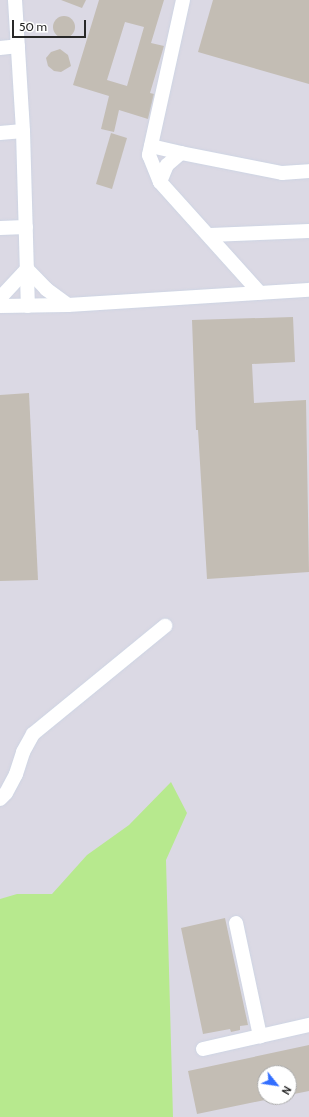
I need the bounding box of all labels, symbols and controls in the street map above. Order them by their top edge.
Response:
scale bar [14,12,88,38]
text: 50 m [19,19,47,34]
north arrow [257,1065,297,1105]
text: N [279,1084,295,1097]

